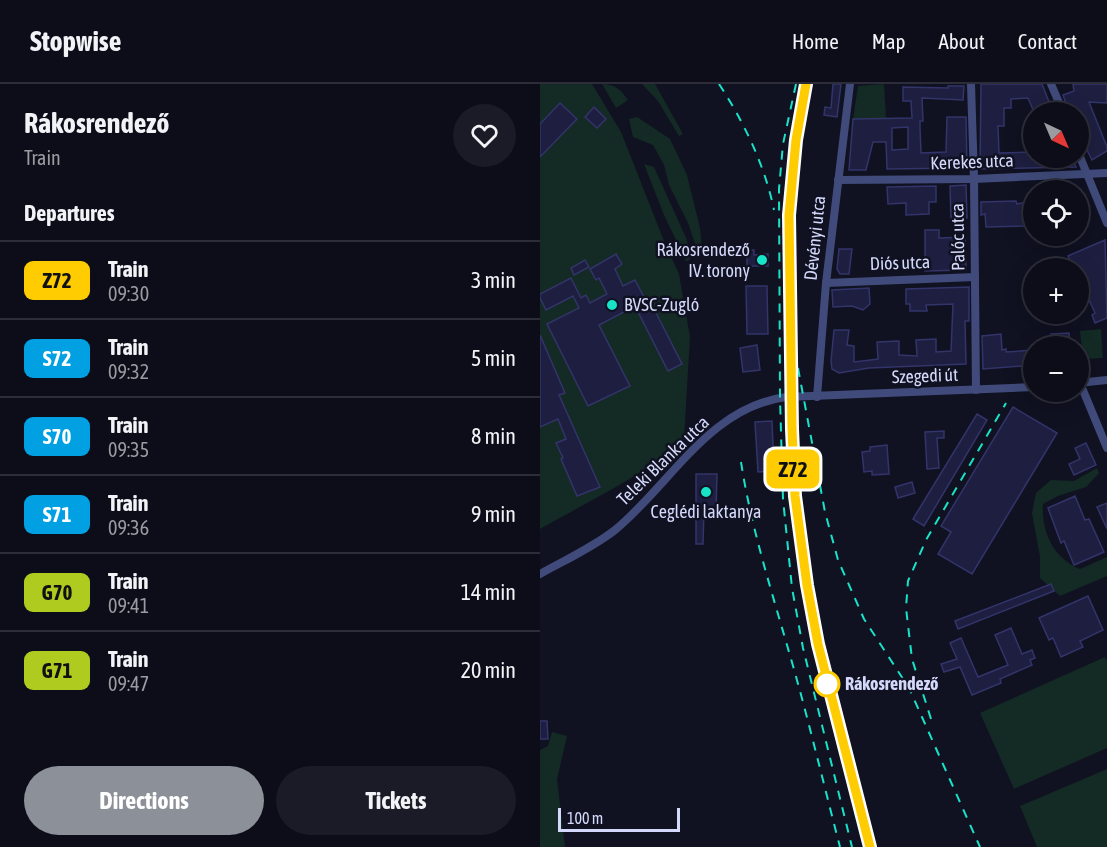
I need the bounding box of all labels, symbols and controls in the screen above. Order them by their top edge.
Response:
text: Stopwise [30,25,121,57]
text: Home [792,29,839,53]
text: Map [872,29,906,53]
text: About [939,29,985,53]
text: Contact [1018,29,1077,53]
north arrow [1023,102,1089,168]
map controls [1023,102,1089,402]
button: heart [453,104,516,167]
text: Rákosrendező [24,107,169,139]
text: Train [24,146,61,169]
street label: Kerekes utca [930,150,1014,173]
button: locate [1023,180,1089,246]
street label: Dévényi utca [800,195,829,281]
text: Departures [24,200,114,226]
street label: Palóc utca [946,203,969,271]
place label: Rákosrendező IV. torony [657,239,750,281]
street label: Diós utca [870,251,930,274]
marker: Rákosrendező IV. torony [755,253,769,267]
text: Train [108,256,148,282]
button: + [1023,258,1089,324]
text: 3 min [471,267,516,293]
text: Z72 [42,268,72,292]
text: 09:30 [108,282,149,305]
place label: BVSC-Zugló [624,294,699,315]
marker: BVSC-Zugló [605,298,619,312]
text: Train [108,334,148,360]
button: − [1023,336,1089,402]
text: 5 min [471,345,516,371]
text: S72 [43,346,71,370]
text: 09:32 [108,360,149,383]
street label: Szegedi út [891,364,959,387]
text: Train [108,412,148,438]
street label: Teleki Blanka utca [612,412,713,510]
text: 8 min [471,423,516,449]
text: S70 [43,424,71,448]
text: 09:35 [108,438,149,461]
line badge: Z72 [758,450,828,488]
text: Z72 [778,457,808,481]
marker: Ceglédi laktanya [699,485,713,499]
text: Train [108,490,148,516]
text: 9 min [471,501,516,527]
place label: Ceglédi laktanya [651,501,761,522]
text: S71 [43,502,71,526]
text: 09:36 [108,516,149,539]
text: Train [108,568,148,594]
text: 14 min [461,579,516,605]
text: G70 [42,580,72,604]
text: 09:41 [108,594,149,617]
text: Train [108,646,148,672]
text: 20 min [461,657,516,683]
text: G71 [42,658,72,682]
marker: Rákosrendező [814,671,840,697]
text: 09:47 [108,672,149,695]
place label: Rákosrendező [845,673,938,694]
button: Directions [24,766,264,835]
button: Tickets [276,766,516,835]
scale bar [558,805,680,832]
text: 100 m [567,809,603,827]

